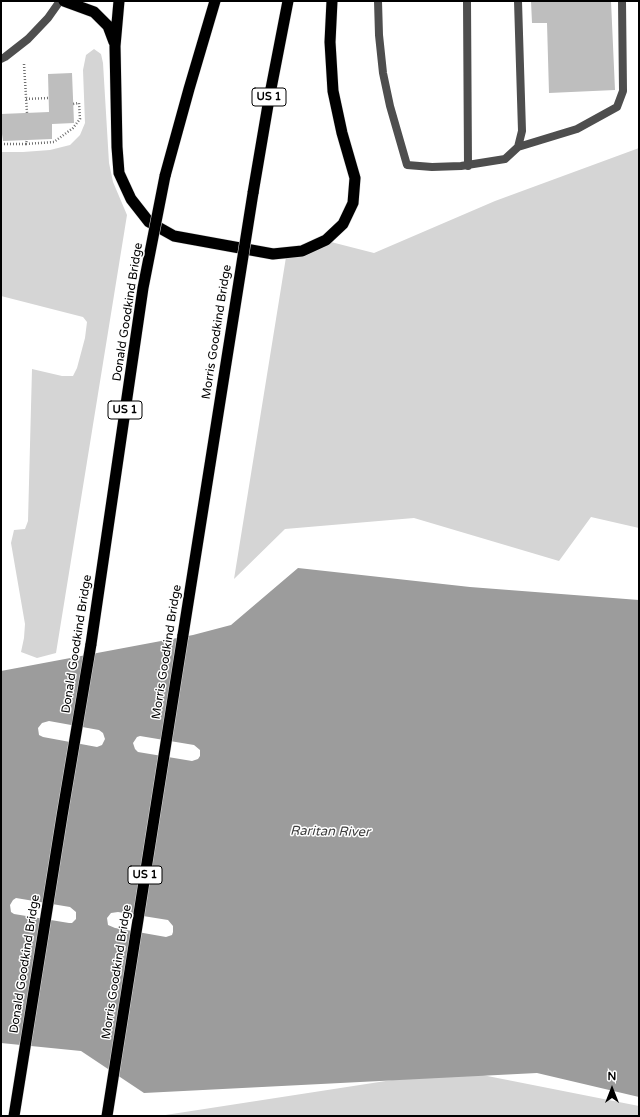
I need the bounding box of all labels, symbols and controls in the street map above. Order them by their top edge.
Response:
road number: US 1 [252,88,286,106]
street label: Donald Goodkind Bridge [110,242,146,382]
street label: Morris Goodkind Bridge [199,264,235,400]
road number: US 1 [108,401,142,419]
street label: Donald Goodkind Bridge [59,574,95,714]
street label: Morris Goodkind Bridge [149,584,185,720]
water label: Raritan River [290,824,370,840]
road number: US 1 [128,866,162,884]
street label: Donald Goodkind Bridge [7,894,43,1034]
street label: Morris Goodkind Bridge [99,904,135,1040]
north arrow [592,1069,632,1109]
text: N [608,1070,616,1083]

